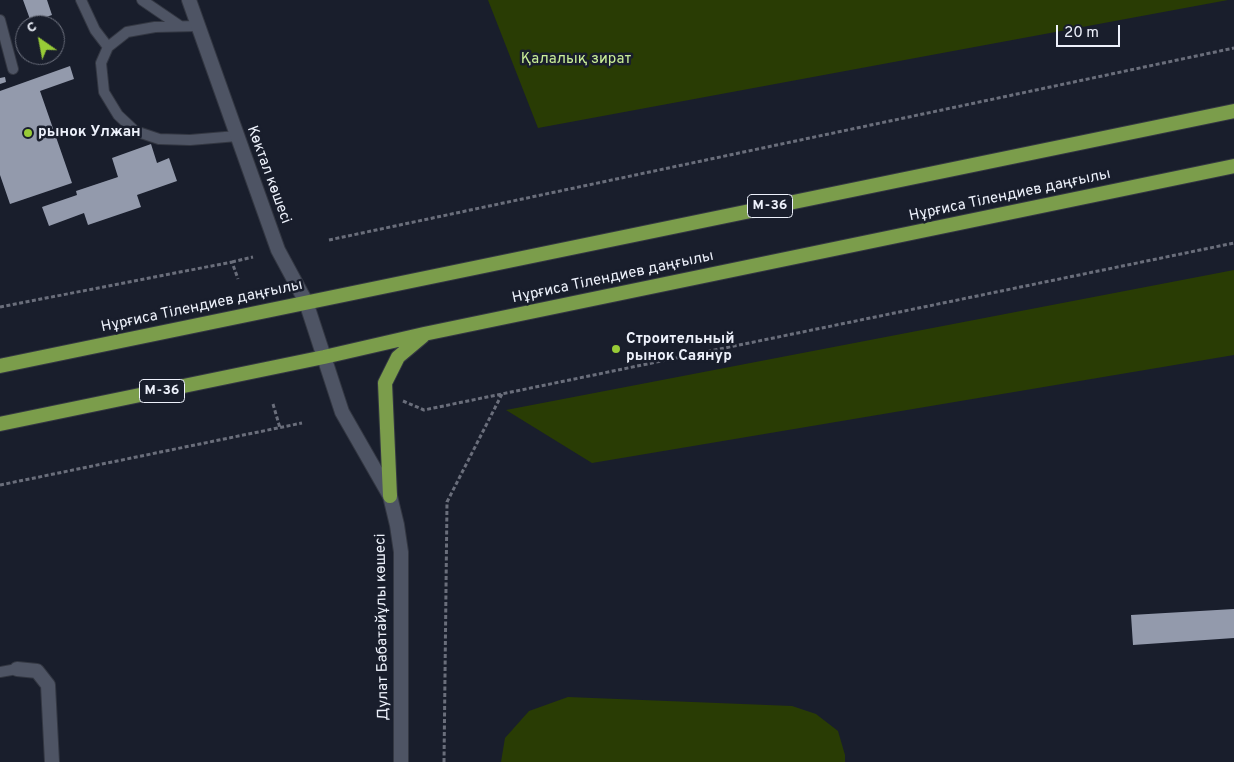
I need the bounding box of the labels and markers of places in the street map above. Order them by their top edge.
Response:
place label: рынок Улжан [38,124,141,142]
marker: рынок Улжан [22,127,34,139]
place label: Строительный рынок Саянур [626,331,735,366]
marker: Строительный рынок Саянур [610,343,622,355]

